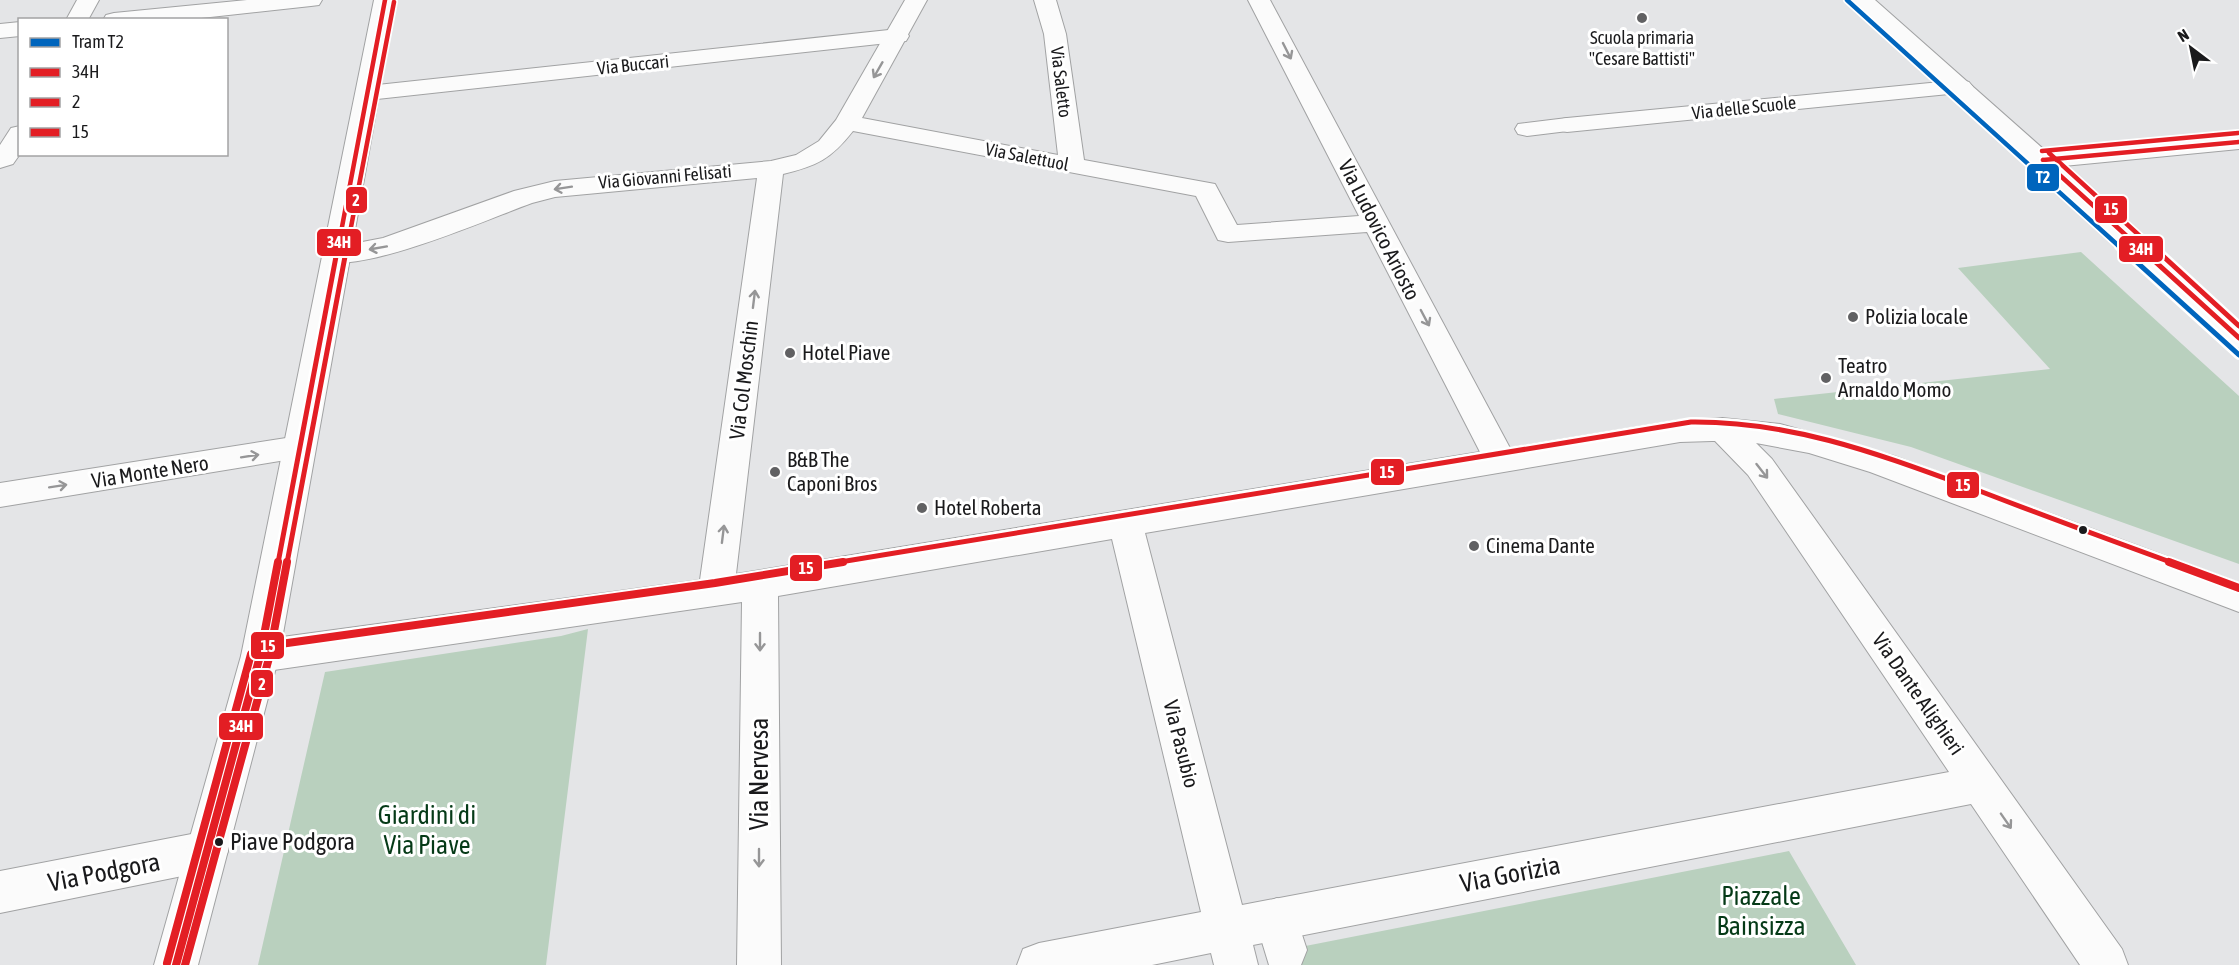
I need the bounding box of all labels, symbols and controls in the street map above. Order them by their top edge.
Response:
marker: Scuola primaria "Cesare Battisti" [1635,11,1649,25]
legend [18,18,228,156]
north arrow [2161,18,2221,78]
text: N [2174,25,2192,45]
place label: Scuola primaria "Cesare Battisti" [1589,27,1695,69]
text: Tram T2 [72,31,124,52]
one-way arrow [1282,42,1293,60]
street label: Via Saletto [1047,45,1076,119]
street label: Via Buccari [596,50,670,79]
text: 34H [72,61,99,82]
one-way arrow [872,61,884,78]
text: 2 [72,91,80,112]
street label: Via delle Scuole [1691,92,1797,123]
text: 15 [72,121,89,142]
street label: Via Salettuol [983,138,1071,175]
street label: Via Ludovico Ariosto [1334,156,1426,304]
street label: Via Giovanni Felisati [598,160,732,193]
line badge: T2 [2026,163,2060,192]
text: T2 [2036,168,2050,186]
one-way arrow [553,182,573,193]
line badge: 2 [345,186,368,214]
text: 2 [352,191,360,209]
line badge: 15 [2094,195,2128,224]
text: 15 [2103,200,2119,218]
line badge: 34H [316,228,362,257]
text: 34H [327,233,351,251]
line badge: 34H [2118,235,2164,263]
text: 34H [2129,240,2153,258]
one-way arrow [368,242,388,253]
one-way arrow [749,289,760,309]
place label: Polizia locale [1865,304,1968,328]
one-way arrow [1420,308,1431,326]
marker: Polizia locale [1846,310,1860,324]
street label: Via Col Moschin [724,319,762,441]
place label: Hotel Piave [802,340,890,364]
marker: Hotel Piave [783,346,797,360]
place label: Teatro Arnaldo Momo [1838,353,1951,401]
marker: Teatro Arnaldo Momo [1819,371,1833,385]
place label: B&B The Caponi Bros [787,447,877,495]
street label: Via Monte Nero [90,450,210,492]
one-way arrow [240,450,260,461]
line badge: 15 [1370,458,1405,486]
text: 15 [1379,463,1395,481]
one-way arrow [1755,463,1768,479]
marker: B&B The Caponi Bros [768,465,782,479]
line badge: 15 [1946,471,1980,499]
text: 15 [1955,476,1971,494]
one-way arrow [47,480,67,491]
place label: Hotel Roberta [934,495,1042,519]
marker: Hotel Roberta [915,501,929,515]
one-way arrow [718,524,729,544]
unlabelled marker [2077,524,2089,536]
place label: Cinema Dante [1486,533,1595,557]
marker: Cinema Dante [1467,539,1481,553]
line badge: 15 [789,554,823,582]
text: 15 [798,559,814,577]
street label: Via Dante Alighieri [1868,628,1970,759]
line badge: 15 [250,631,285,660]
one-way arrow [754,632,766,652]
text: 15 [260,637,276,655]
line badge: 2 [250,669,274,698]
text: 2 [258,675,266,693]
street label: Via Pasubio [1159,697,1204,790]
line badge: 34H [218,712,264,741]
text: 34H [229,717,253,735]
street label: Via Nervesa [744,718,774,830]
park label: Giardini di Via Piave [378,800,476,860]
one-way arrow [2000,812,2012,828]
place label: Piave Podgora [230,828,355,855]
marker: Piave Podgora [213,836,225,848]
street label: Via Podgora [45,846,163,898]
one-way arrow [753,848,765,868]
street label: Via Gorizia [1457,850,1563,898]
park label: Piazzale Bainsizza [1717,881,1805,941]

